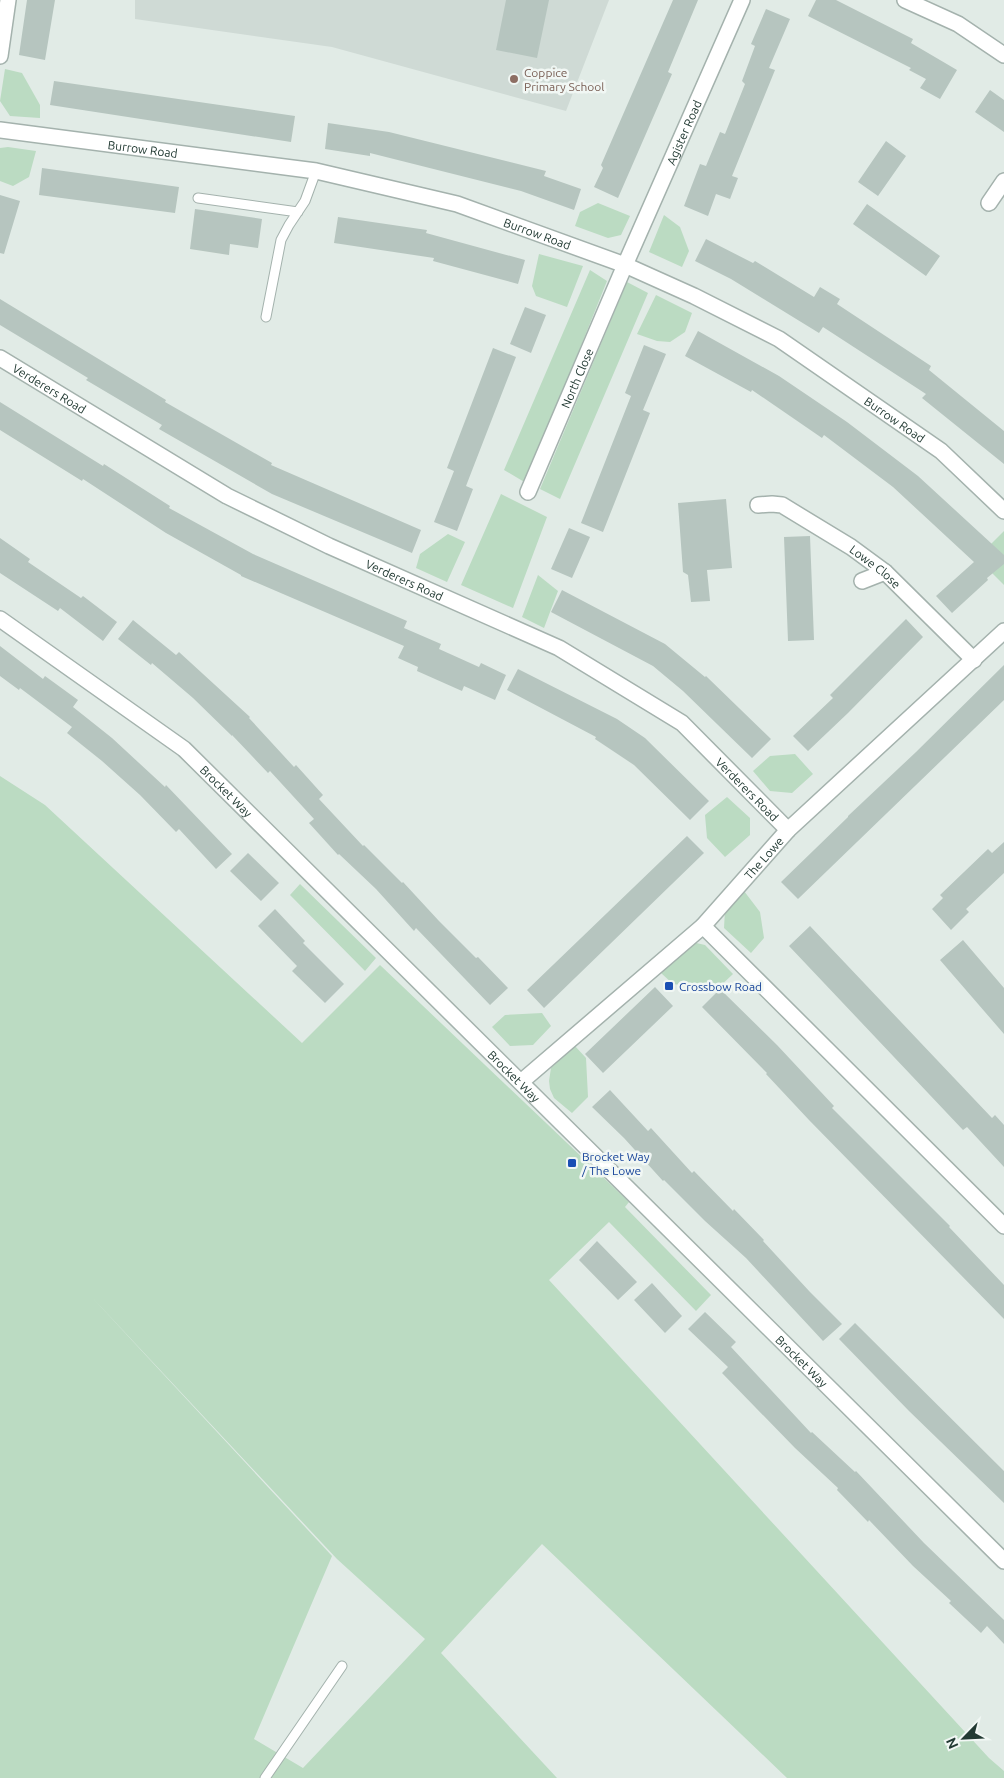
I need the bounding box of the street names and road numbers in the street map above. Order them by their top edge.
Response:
street label: Agister Road [664,98,704,166]
street label: Burrow Road [107,138,179,160]
street label: Burrow Road [502,215,573,251]
street label: North Close [558,346,595,410]
street label: Verderers Road [11,361,89,415]
street label: Burrow Road [862,394,928,444]
street label: Lowe Close [848,542,903,590]
street label: Verderers Road [364,557,445,602]
street label: Verderers Road [714,755,781,823]
street label: Brocket Way [198,763,255,820]
street label: The Lowe [741,834,786,881]
street label: Brocket Way [486,1048,543,1105]
street label: Brocket Way [773,1333,831,1389]

